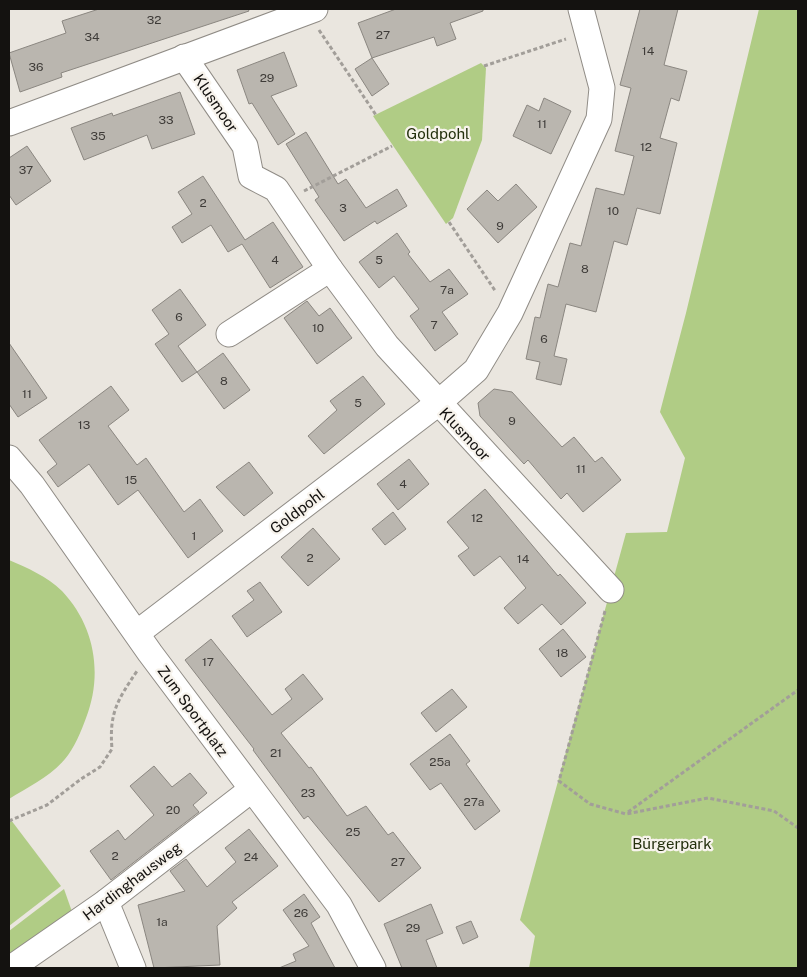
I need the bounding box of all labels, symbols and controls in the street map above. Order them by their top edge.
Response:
house number: 32 [147,13,161,27]
house number: 27 [376,28,390,42]
house number: 34 [84,30,100,44]
house number: 14 [642,44,655,58]
house number: 36 [29,60,43,74]
street label: Klusmoor [190,71,242,135]
house number: 29 [260,71,274,85]
house number: 33 [158,113,174,127]
house number: 11 [537,117,547,131]
park label: Goldpohl [406,125,470,142]
house number: 35 [90,129,106,143]
house number: 12 [640,140,652,154]
house number: 37 [19,163,33,177]
house number: 2 [199,196,207,210]
house number: 3 [339,201,347,215]
house number: 10 [607,204,619,218]
house number: 9 [496,219,504,233]
house number: 4 [271,253,279,267]
house number: 5 [375,253,383,267]
house number: 8 [581,262,589,276]
house number: 7a [440,283,454,297]
house number: 6 [175,310,183,324]
house number: 7 [430,318,438,332]
house number: 10 [312,321,324,335]
house number: 6 [540,332,548,346]
house number: 8 [220,374,228,388]
house number: 11 [22,387,32,401]
house number: 5 [354,396,362,410]
street label: Klusmoor [436,404,494,464]
house number: 9 [508,414,516,428]
house number: 13 [78,418,90,432]
house number: 11 [576,462,586,476]
house number: 15 [125,473,138,487]
house number: 4 [399,477,407,491]
street label: Goldpohl [267,485,327,537]
house number: 12 [471,511,483,525]
house number: 1 [192,529,196,543]
house number: 2 [306,551,314,565]
house number: 14 [517,552,530,566]
house number: 18 [556,646,569,660]
house number: 17 [202,655,214,669]
street label: Zum Sportplatz [154,662,232,760]
house number: 21 [270,746,282,760]
house number: 25a [429,755,451,769]
house number: 23 [301,786,315,800]
house number: 27a [464,795,485,809]
house number: 20 [166,803,180,817]
house number: 25 [346,825,361,839]
park label: Bürgerpark [632,835,712,852]
street label: Hardinghausweg [79,838,185,924]
house number: 2 [111,849,119,863]
house number: 24 [244,850,259,864]
house number: 27 [391,855,405,869]
house number: 26 [294,906,308,920]
house number: 1a [156,915,168,929]
house number: 29 [406,921,420,935]

